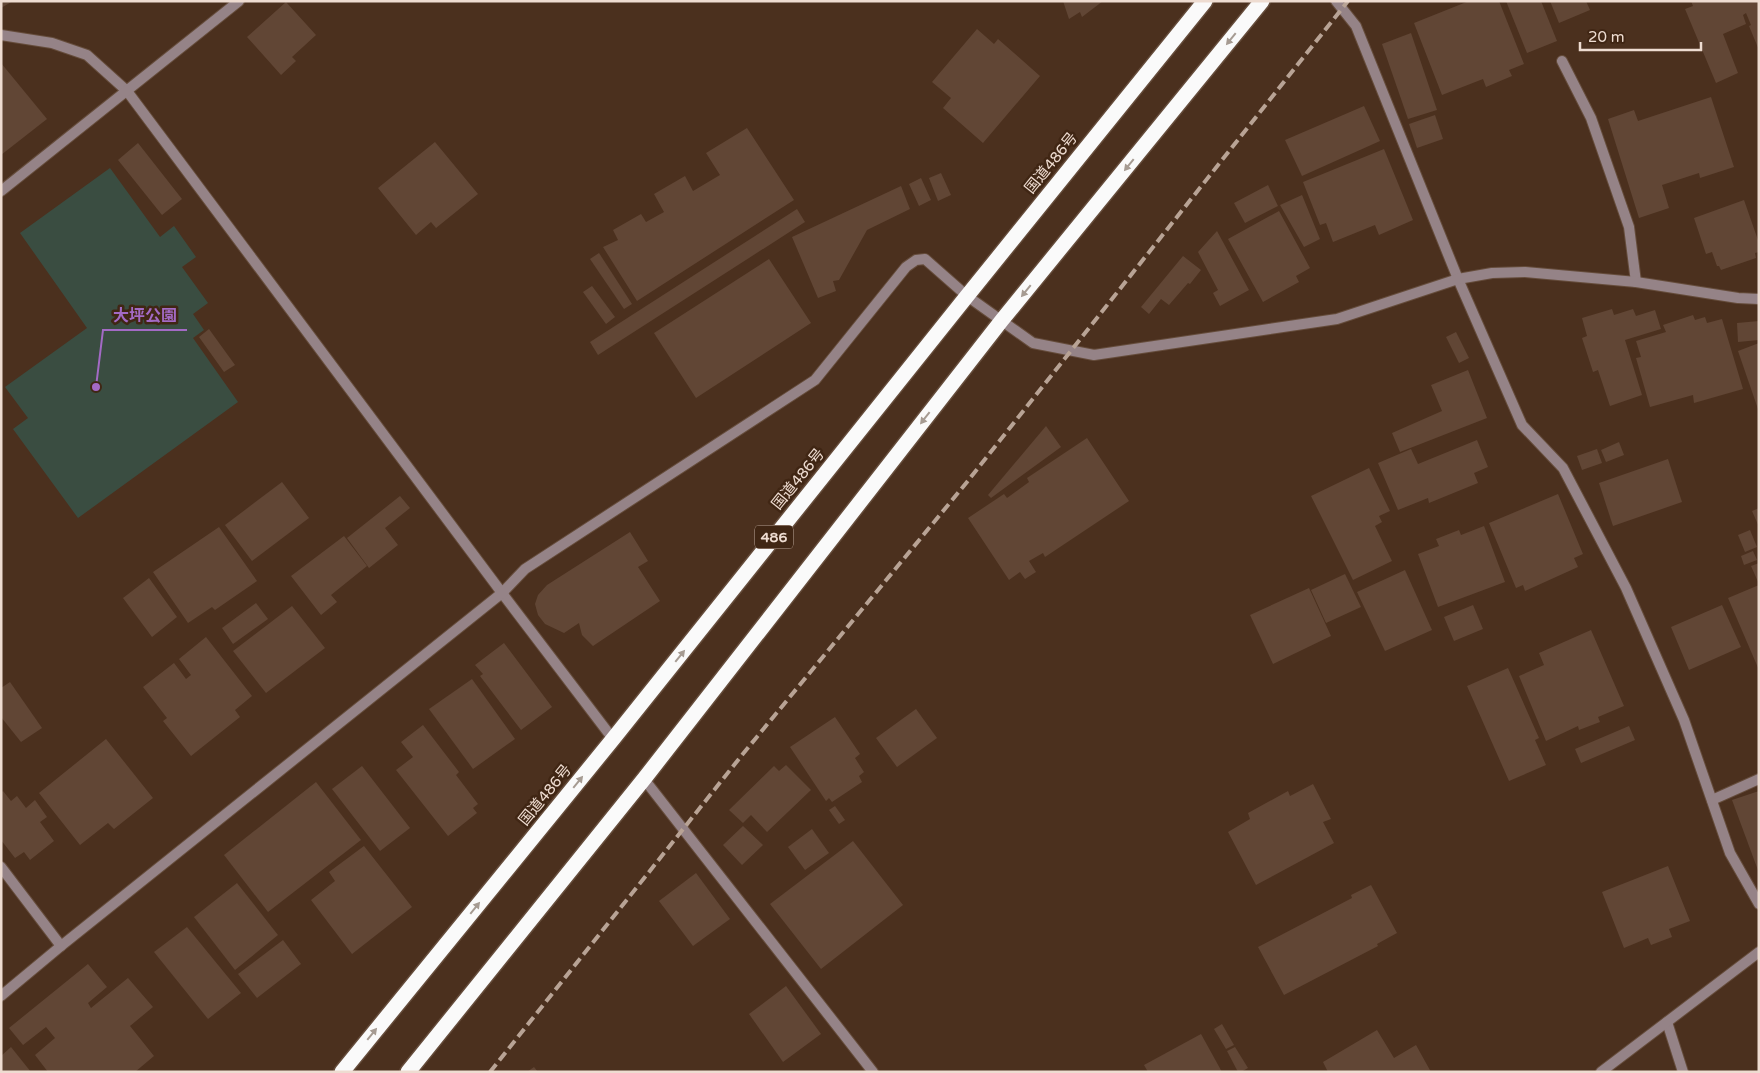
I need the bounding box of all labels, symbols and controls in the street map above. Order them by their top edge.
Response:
scale bar [1580,20,1701,52]
text: 20 m [1588,28,1625,46]
one-way arrow [1226,32,1237,45]
street label: 国道486号 [1021,129,1081,197]
one-way arrow [1123,158,1134,171]
one-way arrow [1020,284,1031,297]
callout: 大坪公園 [103,299,187,330]
text: 大坪公園 [113,306,177,326]
one-way arrow [920,412,931,425]
street label: 国道486号 [768,445,828,513]
road number: 486 [755,526,793,548]
one-way arrow [674,649,685,662]
street label: 国道486号 [515,761,575,829]
one-way arrow [572,776,583,789]
one-way arrow [470,902,481,915]
one-way arrow [367,1028,378,1041]

